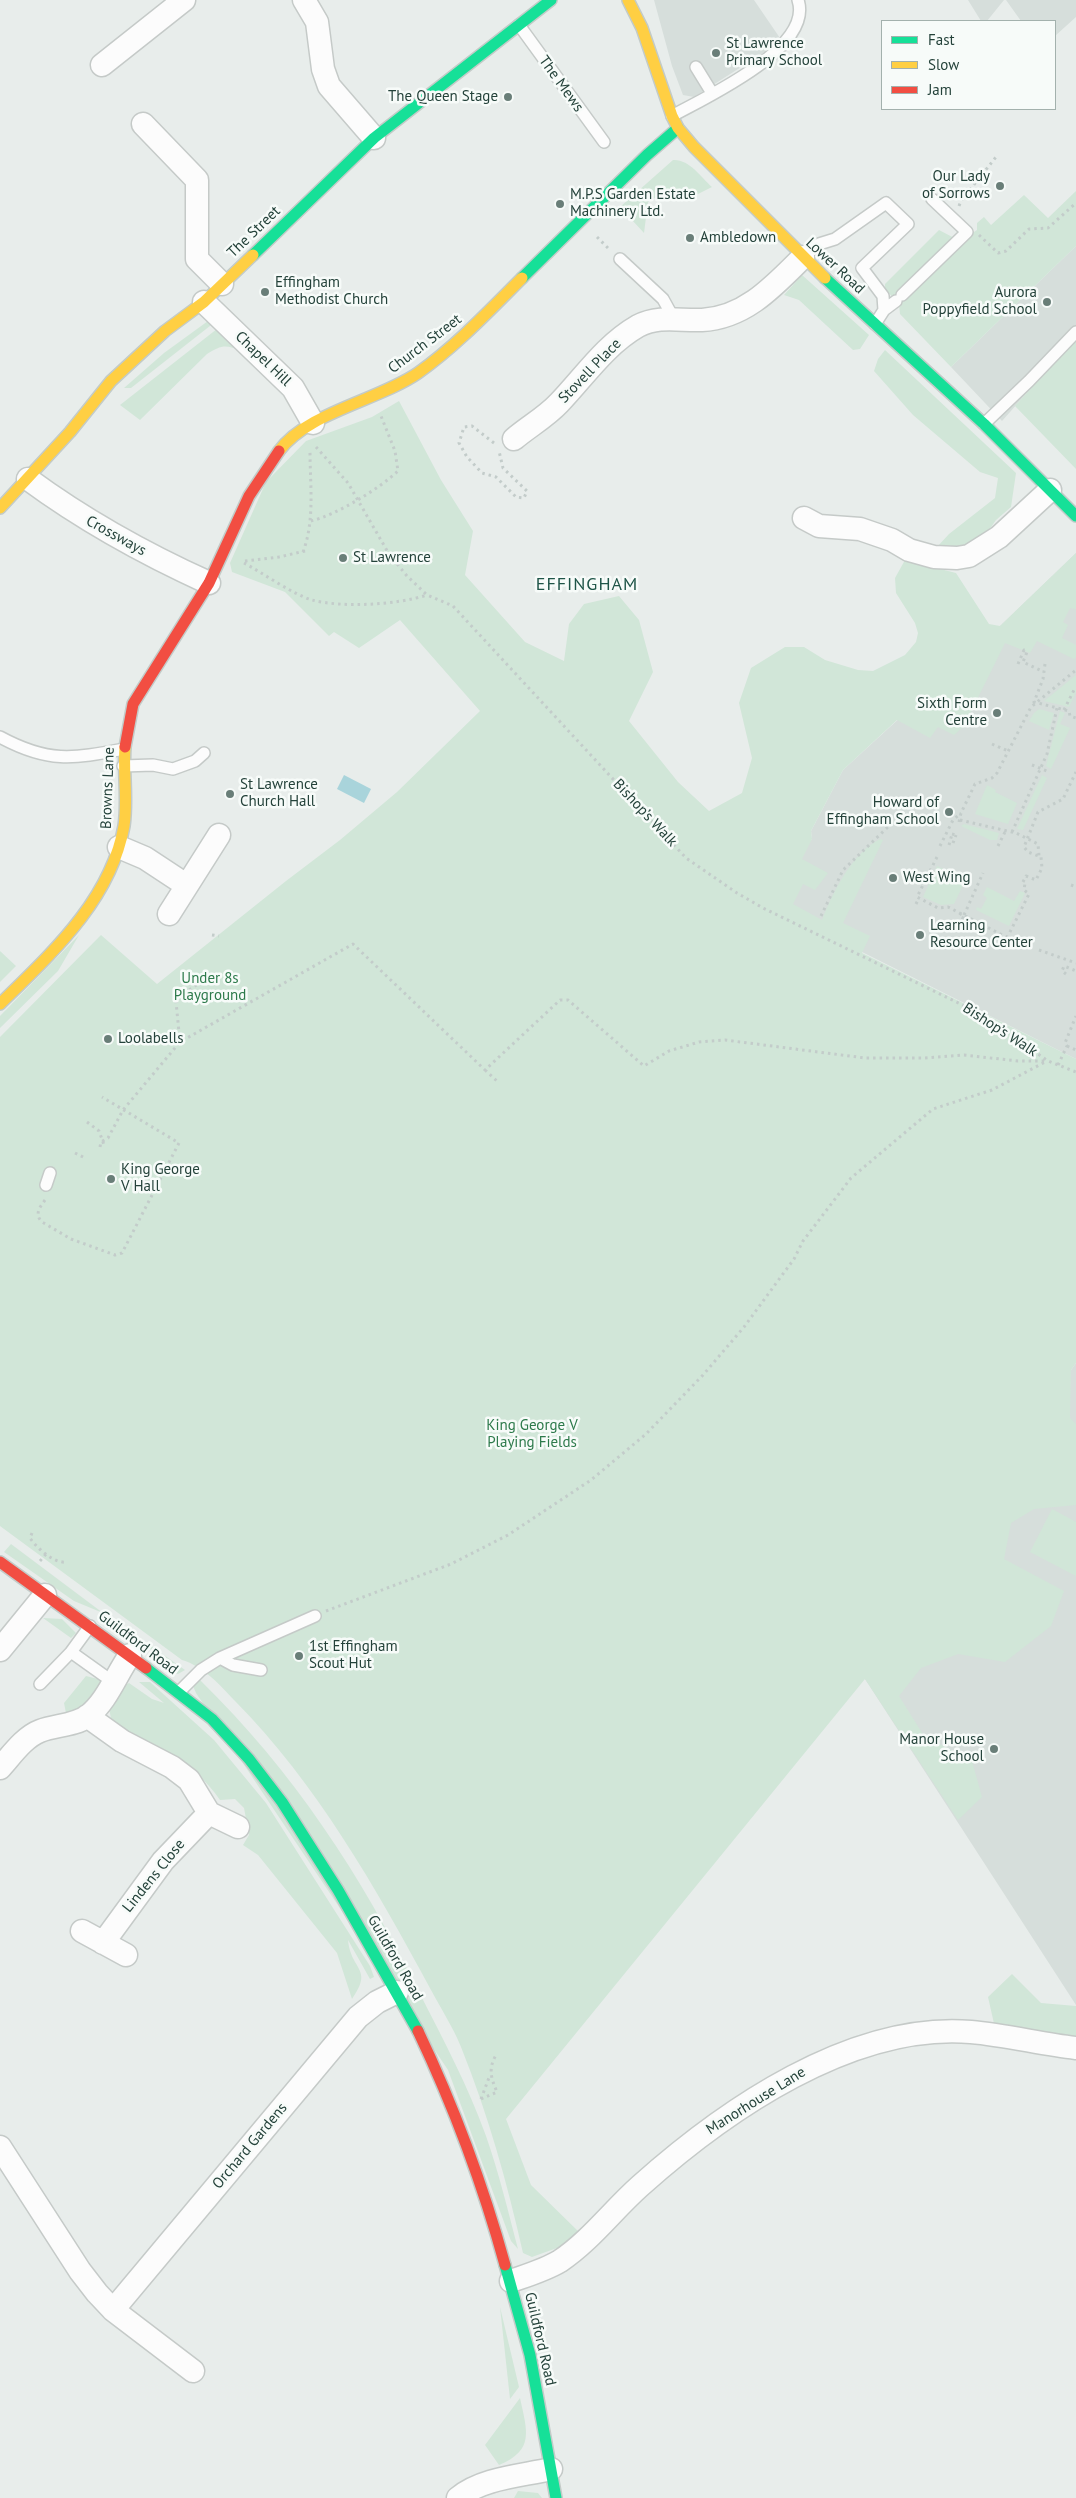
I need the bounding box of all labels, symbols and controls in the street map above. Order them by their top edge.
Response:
legend [881,20,1056,110]
text: Fast [928,30,955,49]
place label: St Lawrence Primary School [726,35,822,70]
marker: St Lawrence Primary School [710,47,722,59]
street label: The Mews [535,52,587,116]
text: Slow [928,55,959,74]
text: Jam [928,80,952,99]
place label: The Queen Stage [388,88,498,106]
marker: The Queen Stage [502,91,514,103]
place label: Our Lady of Sorrows [922,168,990,203]
marker: Our Lady of Sorrows [994,180,1006,192]
place label: M.P.S Garden Estate Machinery Ltd. [570,186,696,221]
marker: M.P.S Garden Estate Machinery Ltd. [554,198,566,210]
street label: The Street [224,202,284,262]
place label: Ambledown [700,229,776,247]
marker: Ambledown [684,232,696,244]
street label: Lower Road [802,234,868,298]
place label: Effingham Methodist Church [275,274,388,309]
place label: Aurora Poppyfield School [923,284,1037,319]
marker: Effingham Methodist Church [259,286,271,298]
marker: Aurora Poppyfield School [1041,296,1053,308]
street label: Church Street [385,311,465,377]
street label: Chapel Hill [231,328,295,390]
street label: Stovell Place [555,335,625,407]
street label: Crossways [83,512,149,560]
place label: St Lawrence [353,549,431,567]
marker: St Lawrence [337,552,349,564]
district label: EFFINGHAM [535,574,639,596]
place label: Sixth Form Centre [917,695,987,730]
marker: Sixth Form Centre [991,707,1003,719]
street label: Browns Lane [98,747,118,829]
street label: Bishop’s Walk [609,775,681,851]
place label: St Lawrence Church Hall [240,776,318,811]
marker: St Lawrence Church Hall [224,788,236,800]
place label: Howard of Effingham School [827,794,939,829]
marker: Howard of Effingham School [943,806,955,818]
place label: West Wing [903,869,971,887]
marker: West Wing [887,872,899,884]
place label: Learning Resource Center [930,917,1033,952]
marker: Learning Resource Center [914,929,926,941]
park label: Under 8s Playground [174,970,246,1005]
street label: Bishop’s Walk [959,999,1041,1061]
place label: Loolabells [118,1030,184,1048]
marker: Loolabells [102,1033,114,1045]
place label: King George V Hall [121,1161,200,1196]
marker: King George V Hall [105,1173,117,1185]
park label: King George V Playing Fields [486,1417,578,1452]
street label: Guildford Road [95,1607,181,1679]
place label: 1st Effingham Scout Hut [309,1638,398,1673]
marker: 1st Effingham Scout Hut [293,1650,305,1662]
place label: Manor House School [899,1731,984,1766]
marker: Manor House School [988,1743,1000,1755]
street label: Lindens Close [119,1836,189,1916]
street label: Guildford Road [363,1912,427,2004]
street label: Manorhouse Lane [703,2063,809,2139]
street label: Orchard Gardens [209,2099,291,2193]
street label: Guildford Road [521,2291,559,2387]

